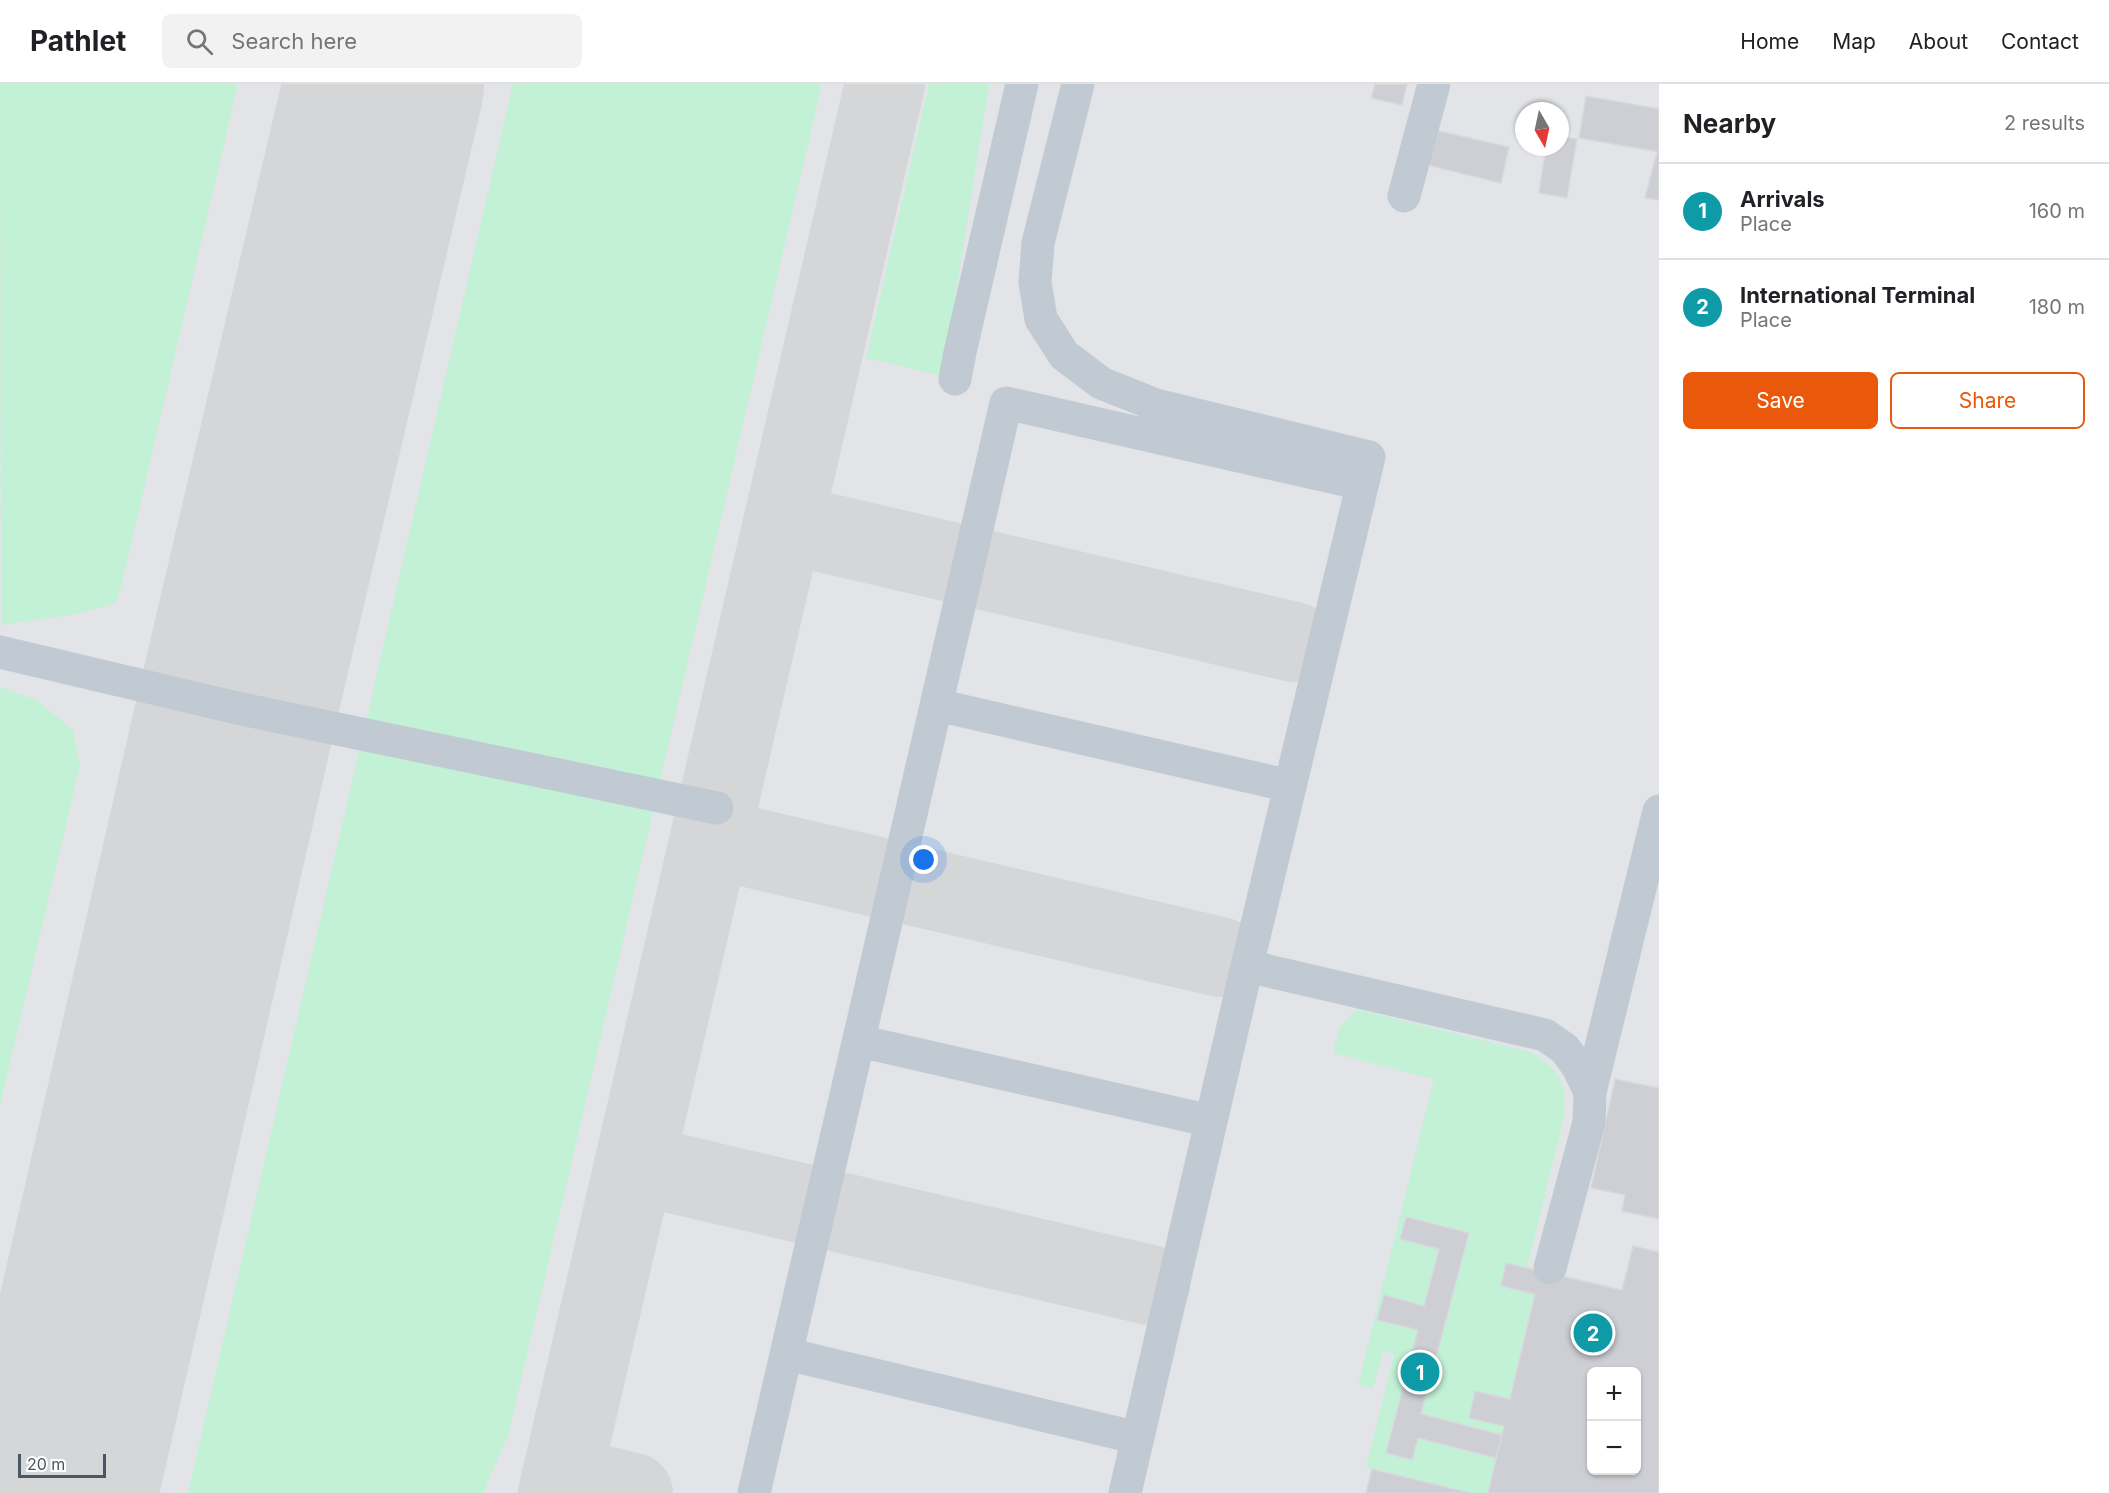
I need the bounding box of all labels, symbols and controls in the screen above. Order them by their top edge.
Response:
search box [162,14,582,68]
text: Pathlet [30,24,126,58]
icon: search [183,25,216,58]
text: Search here [231,28,357,54]
text: Home [1740,29,1799,54]
text: Map [1832,29,1876,54]
text: About [1909,29,1968,54]
text: Contact [2001,29,2079,54]
north arrow [1515,102,1569,156]
text: Nearby [1683,108,1776,139]
text: 2 results [2004,111,2085,135]
text: Arrivals [1740,186,1825,212]
text: 1 [1698,199,1707,223]
text: 160 m [2029,199,2085,223]
text: Place [1740,212,1792,236]
text: International Terminal [1740,282,1975,308]
text: 2 [1696,295,1709,319]
text: 180 m [2029,295,2085,319]
text: Place [1740,308,1792,332]
button: Save [1683,372,1878,429]
button: Share [1890,372,2085,429]
your location [909,845,938,874]
pin: 2 [1574,1310,1612,1356]
pin: 1 [1400,1350,1440,1394]
map controls [1587,1367,1641,1475]
button: + [1587,1367,1641,1421]
button: − [1587,1421,1641,1475]
scale bar [18,1451,106,1478]
text: 20 m [27,1454,65,1474]

